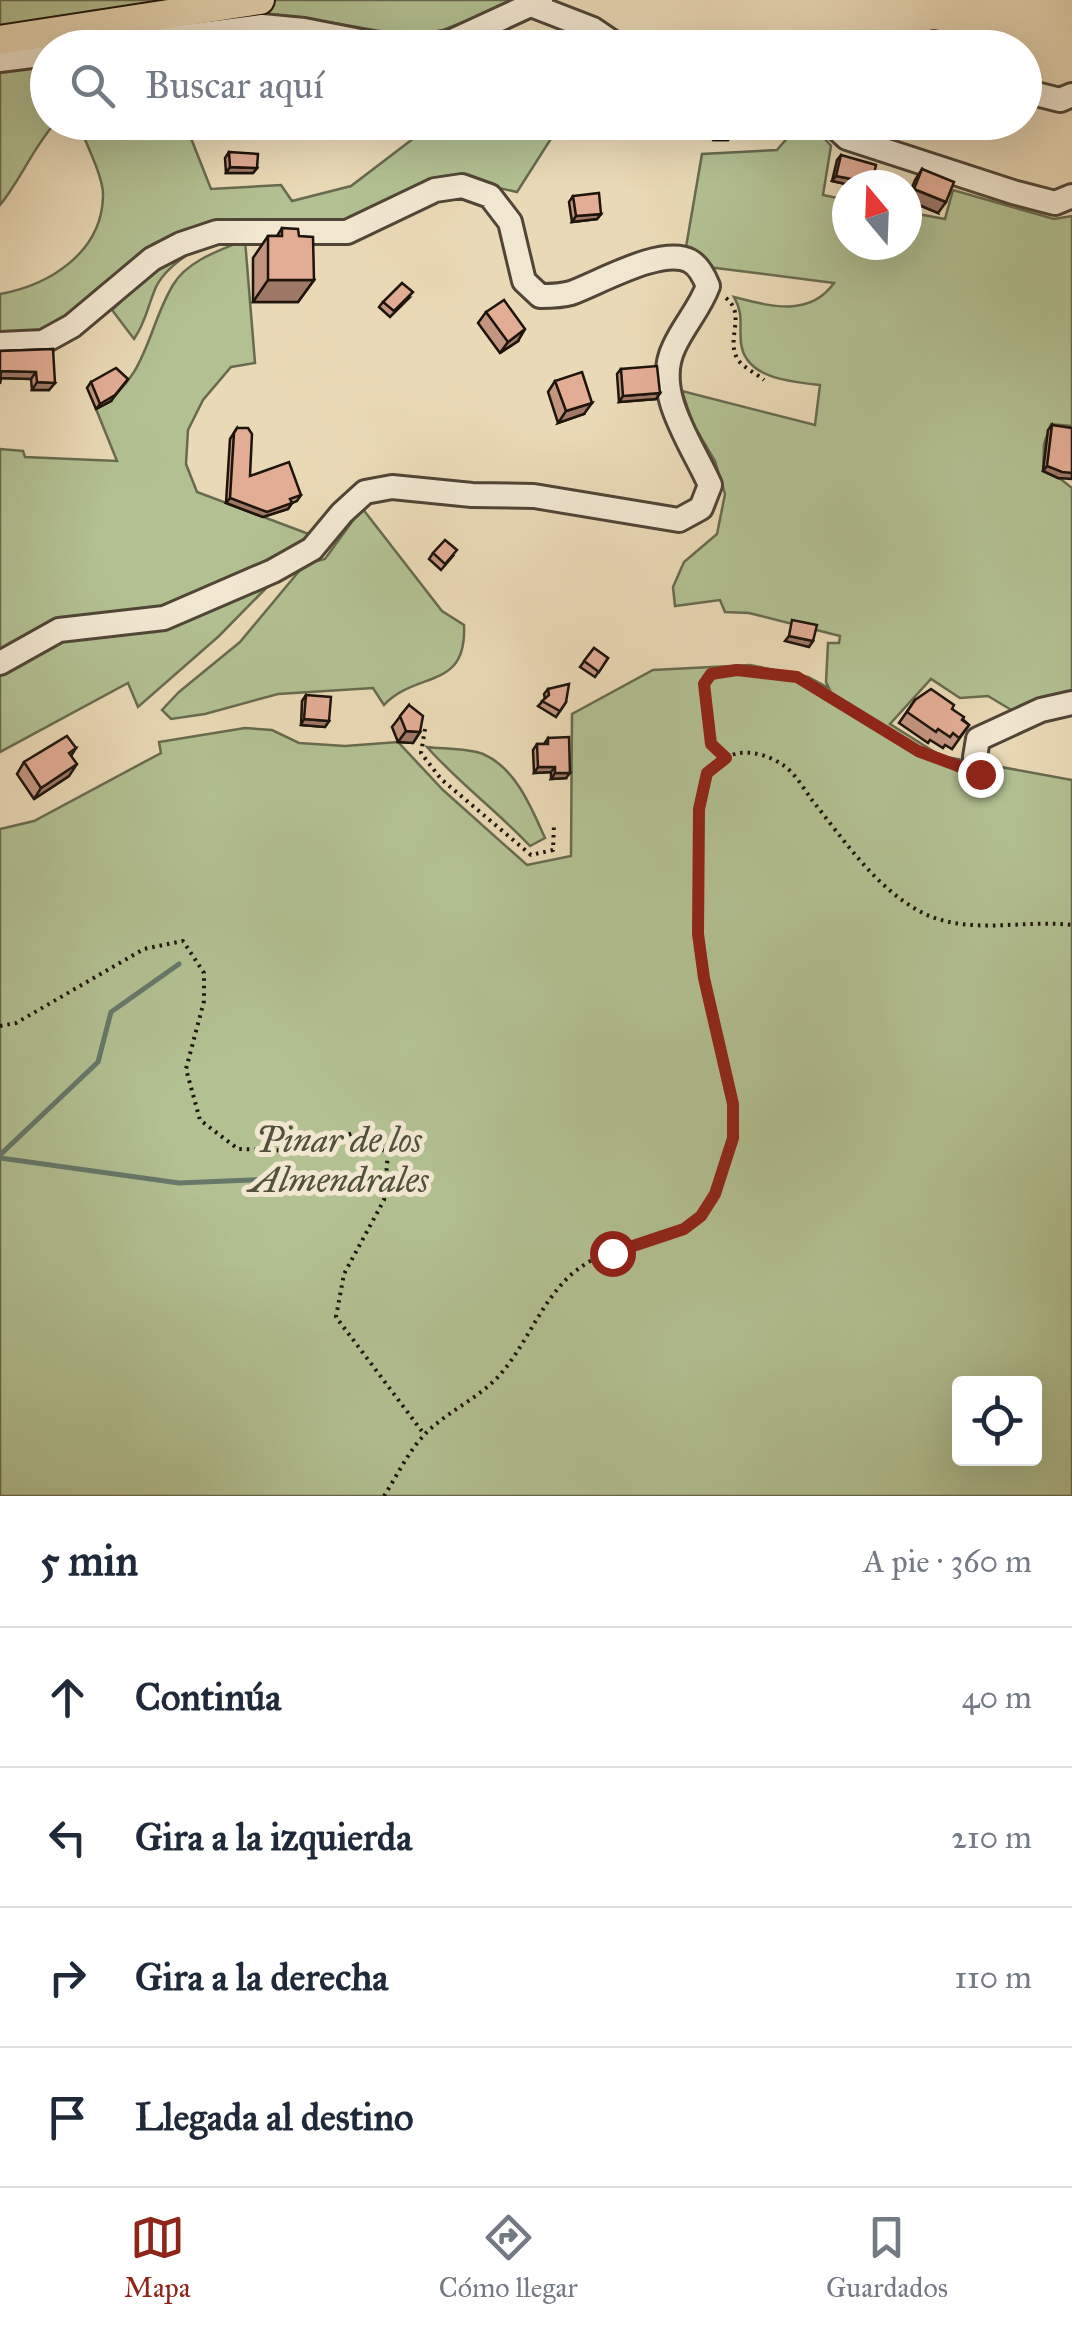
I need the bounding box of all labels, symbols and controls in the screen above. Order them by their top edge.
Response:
search box [30,30,1042,140]
icon: search [65,58,120,113]
text: Buscar aquí [145,62,324,108]
north arrow [832,170,922,260]
route end [958,752,1004,798]
park label: Pinar de los Almendrales [246,1119,430,1202]
route start [590,1231,636,1277]
map controls [952,1376,1042,1466]
button: locate [952,1376,1042,1466]
text: 5 min [40,1535,138,1587]
text: A pie · 360 m [863,1542,1032,1581]
icon: ahead [40,1670,95,1725]
text: Continúa [135,1674,281,1720]
text: 40 m [962,1678,1032,1717]
icon: left [40,1810,95,1865]
text: Gira a la izquierda [135,1814,412,1860]
text: 210 m [951,1818,1032,1857]
icon: right [40,1950,95,2005]
text: Gira a la derecha [135,1954,388,2000]
text: 110 m [954,1958,1032,1997]
icon: arrive [40,2090,95,2145]
text: Llegada al destino [135,2094,414,2140]
tab: Mapa [124,2210,191,2305]
tab: Cómo llegar [439,2210,578,2305]
tab: Guardados [826,2210,948,2305]

